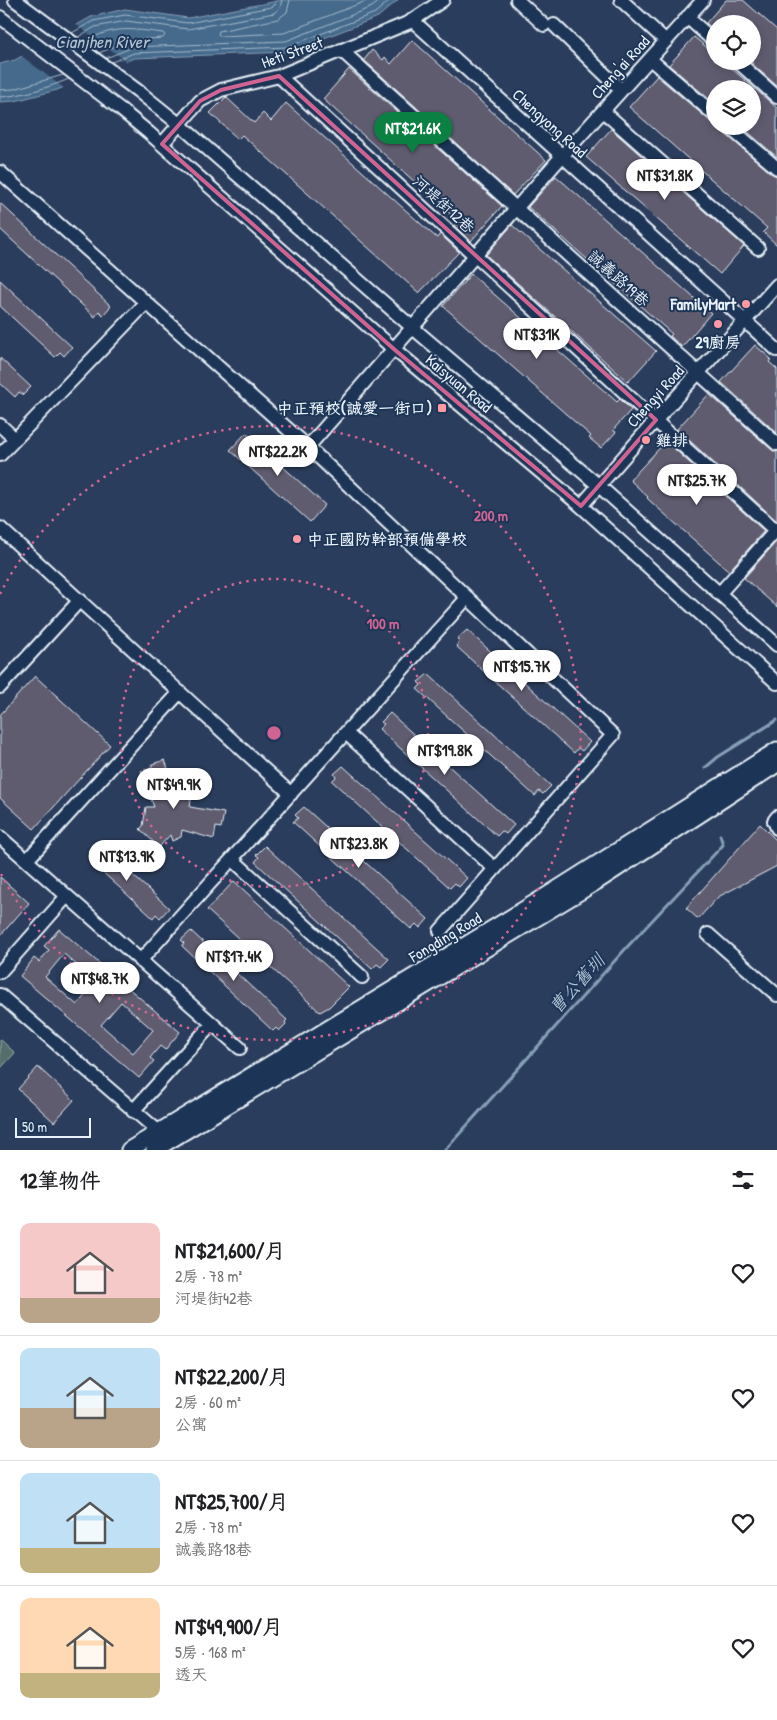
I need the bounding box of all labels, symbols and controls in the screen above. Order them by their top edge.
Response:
map controls [706,15,761,135]
button: locate [706,15,761,70]
water label: Cianjhen River [55,29,151,54]
street label: Cheng'ai Road [586,30,654,104]
street label: Heti Street [258,31,326,73]
button: layers [706,80,761,135]
street label: Chengyong Road [508,83,592,163]
pin: NT$21.6K [361,112,465,154]
text: NT$21.6K [385,117,441,139]
pin: NT$31.8K [613,158,717,201]
text: NT$31.8K [637,164,693,186]
street label: 河堤街12巷 [408,170,480,238]
street label: 誠義路19巷 [584,245,654,311]
place label: FamilyMart [670,293,736,316]
marker: FamilyMart [740,298,752,310]
pin: NT$31K [496,318,578,360]
marker: 29廚房 [712,318,724,330]
text: NT$31K [514,323,560,345]
place label: 29廚房 [695,331,741,353]
street label: Kaisyuan Road [421,349,497,417]
street label: Chengyi Road [621,360,689,432]
place label: 中正預校(誠愛一街口) [277,397,432,419]
marker: 中正預校(誠愛一街口) [436,402,448,414]
place label: 雞排 [656,429,688,451]
pin: NT$22.2K [226,434,330,477]
marker: 雞排 [640,434,652,446]
text: NT$22.2K [249,440,307,462]
pin: NT$25.7K [645,464,749,506]
text: NT$25.7K [668,469,726,491]
text: 200 m [474,505,508,526]
place label: 中正國防幹部預備學校 [307,528,467,550]
marker: 中正國防幹部預備學校 [291,533,303,545]
text: 100 m [367,613,399,634]
pin: NT$15.7K [470,650,574,692]
text: NT$15.7K [494,655,550,677]
centre of rings [265,724,283,742]
pin: NT$19.8K [393,734,497,776]
text: NT$19.8K [418,739,472,761]
pin: NT$49.9K [122,768,226,810]
text: NT$49.9K [147,773,201,795]
pin: NT$23.8K [307,826,411,869]
text: NT$23.8K [330,832,388,854]
pin: NT$13.9K [75,840,179,882]
text: NT$13.9K [100,845,154,867]
street label: Fongding Road [404,907,485,968]
pin: NT$17.4K [182,940,286,982]
text: NT$17.4K [206,945,262,967]
water label: 曹公舊圳 [543,947,611,1019]
pin: NT$48.7K [48,962,152,1004]
text: NT$48.7K [72,967,128,989]
scale bar [15,1115,91,1138]
text: 50 m [22,1117,47,1136]
text: 12筆物件 [20,1166,100,1195]
icon: filters [729,1166,757,1194]
text: NT$21,600/月 [175,1236,285,1265]
icon: home [60,1243,120,1303]
icon: heart [729,1259,757,1287]
text: 2房 · 78 m² [175,1265,242,1287]
text: 河堤街42巷 [175,1287,253,1309]
text: NT$22,200/月 [175,1362,289,1391]
icon: home [60,1368,120,1428]
icon: heart [729,1384,757,1412]
text: 2房 · 60 m² [175,1391,241,1413]
text: 公寓 [175,1413,207,1435]
text: NT$25,700/月 [175,1487,289,1516]
icon: home [60,1493,120,1553]
icon: heart [729,1509,757,1537]
text: 2房 · 78 m² [175,1516,242,1538]
text: 誠義路18巷 [175,1538,252,1560]
text: NT$49,900/月 [175,1612,283,1641]
icon: home [60,1618,120,1678]
icon: heart [729,1634,757,1662]
text: 5房 · 168 m² [175,1641,246,1663]
text: 透天 [175,1663,207,1685]

